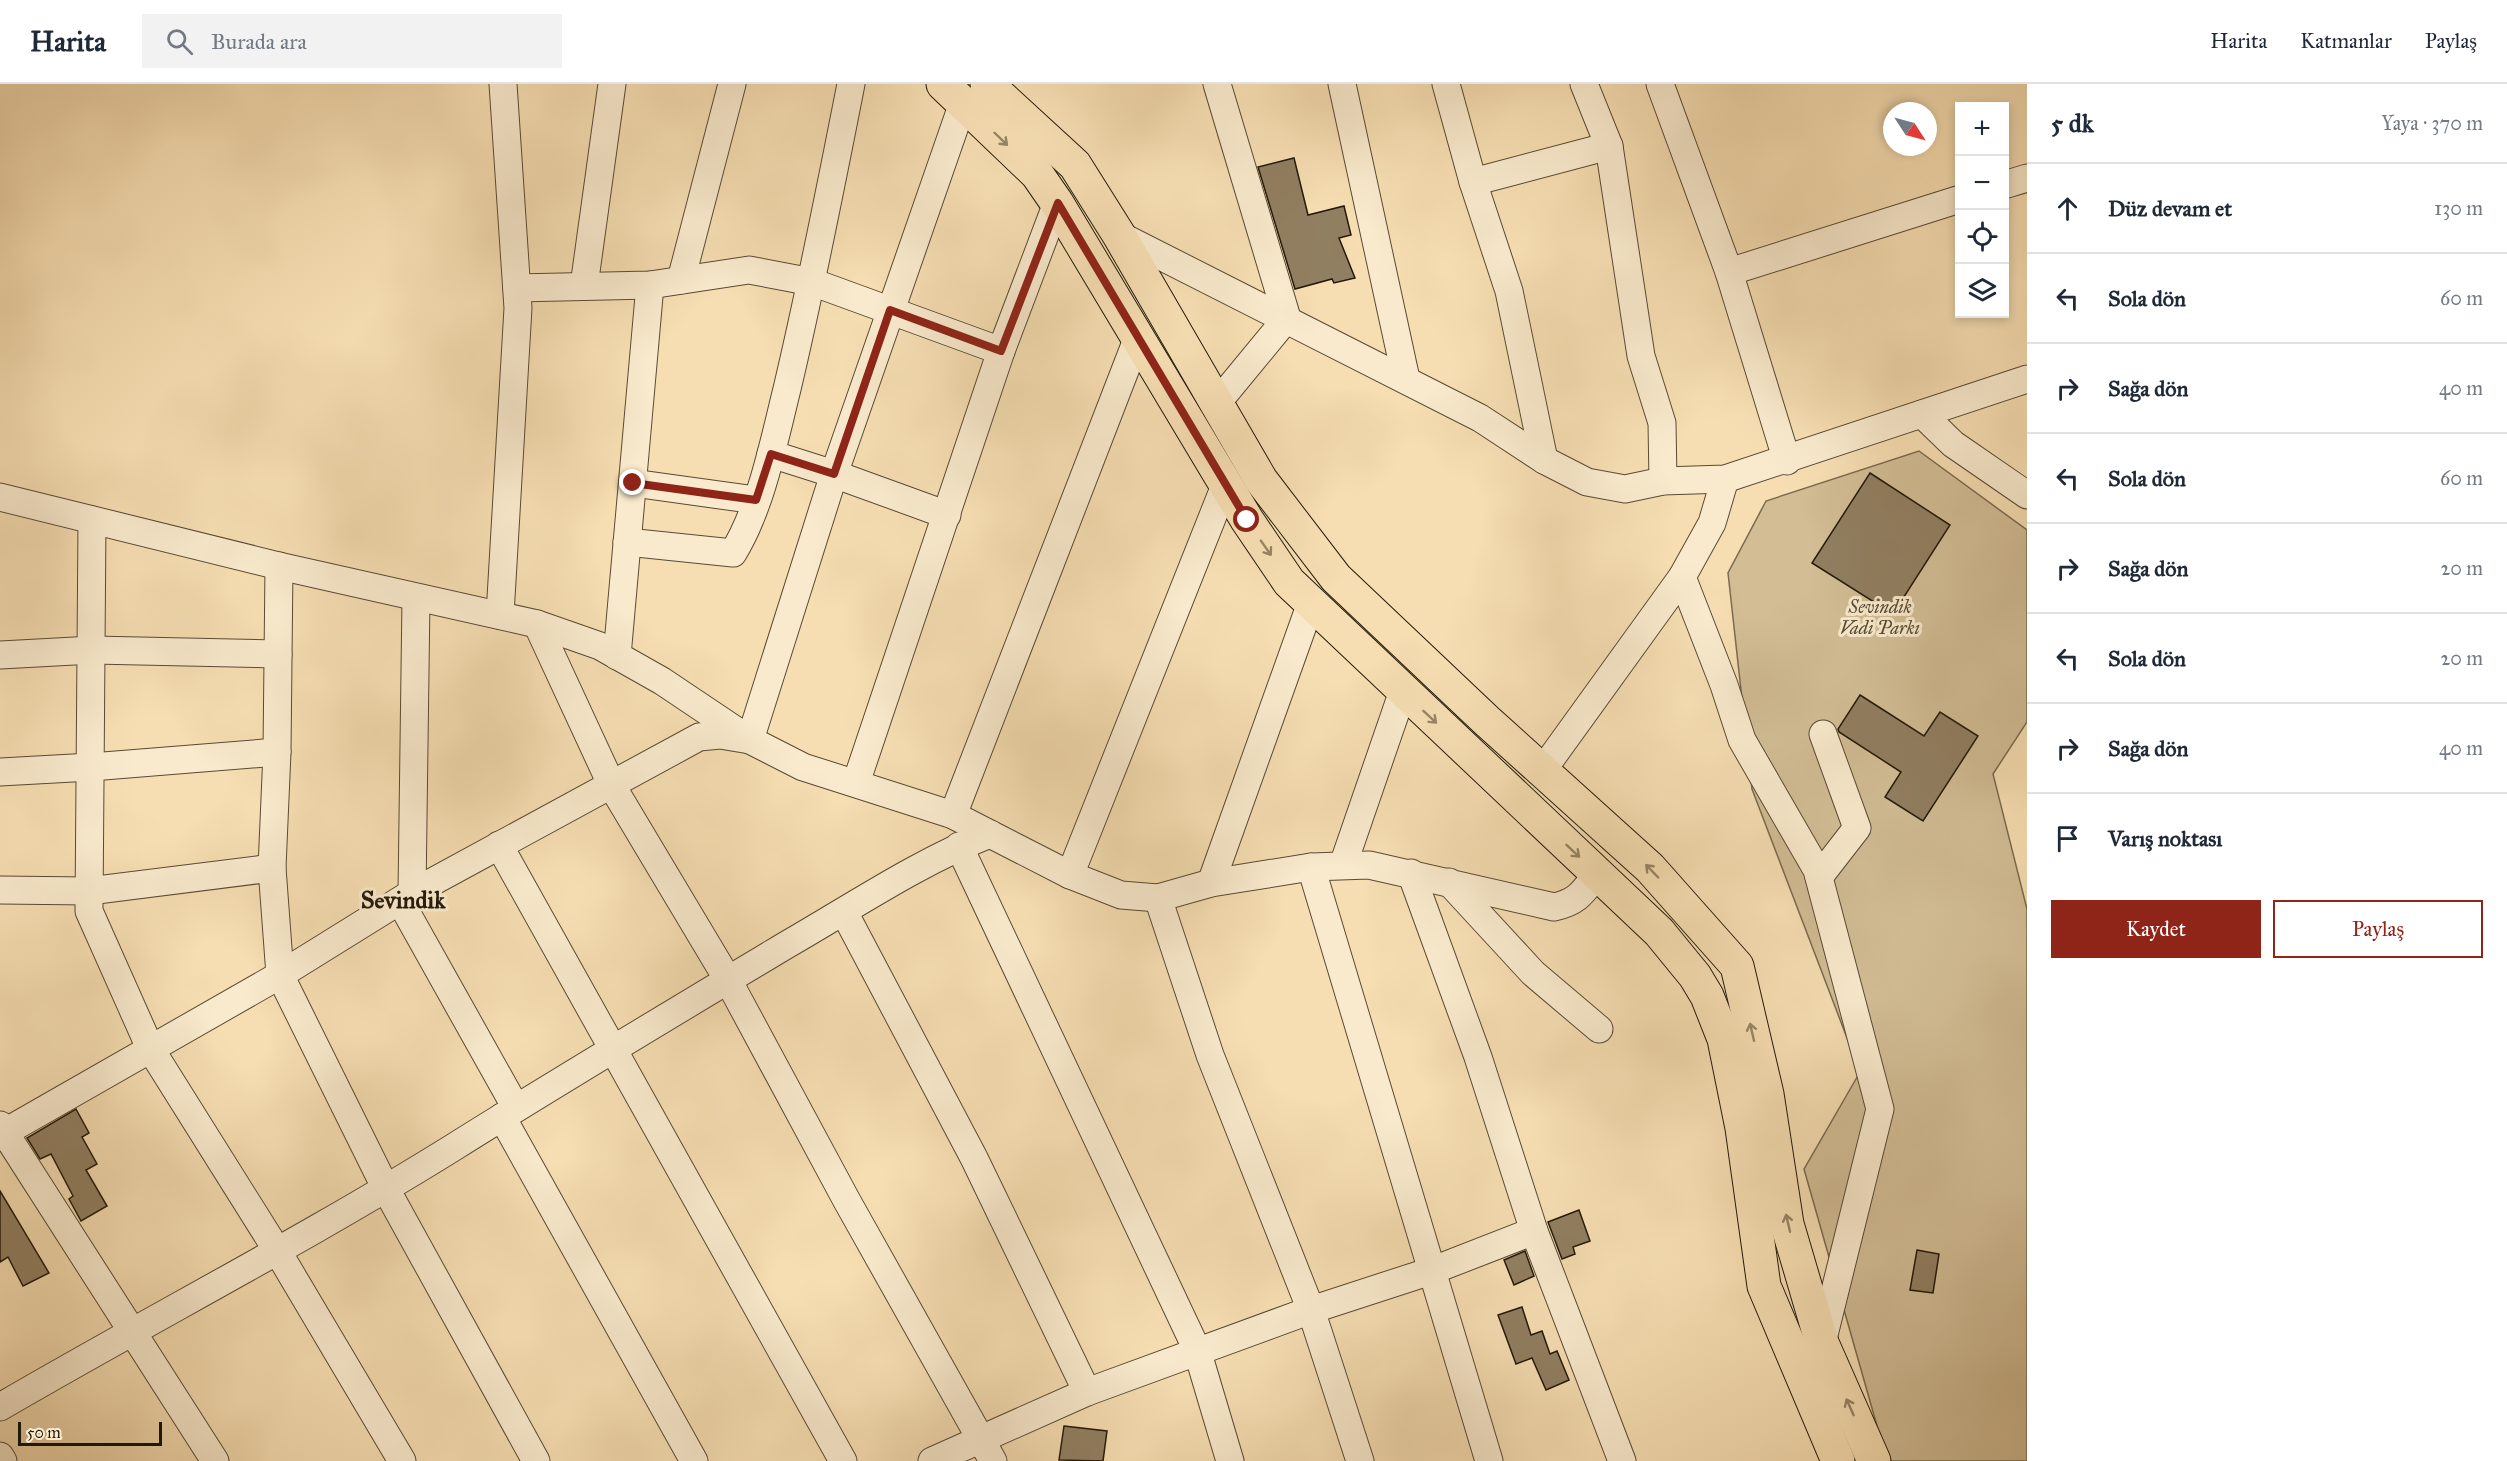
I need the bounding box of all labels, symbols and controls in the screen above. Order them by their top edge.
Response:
search box [142,14,562,68]
text: Harita [30,24,106,59]
icon: search [163,25,196,58]
text: Burada ara [211,28,307,55]
text: Harita [2210,28,2267,54]
text: Katmanlar [2300,28,2392,54]
text: Paylaş [2425,28,2477,54]
north arrow [1883,102,1937,156]
map controls [1955,102,2009,318]
button: + [1955,102,2009,156]
text: 5 dk [2051,107,2094,139]
text: Yaya · 370 m [2381,111,2483,135]
one-way arrow [993,132,1008,146]
button: − [1955,156,2009,210]
icon: ahead [2051,192,2084,225]
text: Düz devam et [2108,195,2232,222]
text: 130 m [2434,196,2483,220]
button: locate [1955,210,2009,264]
button: layers [1955,264,2009,318]
icon: left [2051,282,2084,315]
text: Sola dön [2108,285,2186,312]
text: 60 m [2440,286,2483,310]
icon: right [2051,372,2084,405]
text: Sağa dön [2108,375,2188,402]
text: 40 m [2439,376,2483,400]
icon: left [2051,462,2084,495]
text: Sola dön [2108,465,2186,492]
text: 60 m [2440,466,2483,490]
route end [619,469,645,495]
route start [1233,506,1259,532]
one-way arrow [1260,539,1272,555]
icon: right [2051,552,2084,585]
text: Sağa dön [2108,555,2188,582]
text: 20 m [2440,556,2483,580]
park label: Sevindik Vadi Parkı [1840,596,1920,639]
icon: left [2051,642,2084,675]
text: Sola dön [2108,645,2186,672]
text: 20 m [2440,646,2483,670]
one-way arrow [1423,710,1438,725]
icon: right [2051,732,2084,765]
text: Sağa dön [2108,735,2188,762]
text: 40 m [2439,736,2483,760]
icon: arrive [2051,822,2084,855]
text: Varış noktası [2108,825,2222,852]
one-way arrow [1565,843,1580,858]
one-way arrow [1644,863,1659,878]
district label: Sevindik [361,885,446,915]
button: Kaydet [2051,900,2261,958]
button: Paylaş [2273,900,2483,958]
one-way arrow [1746,1022,1757,1042]
one-way arrow [1781,1214,1793,1233]
one-way arrow [1844,1399,1855,1417]
scale bar [18,1419,162,1446]
text: 50 m [27,1423,61,1442]

